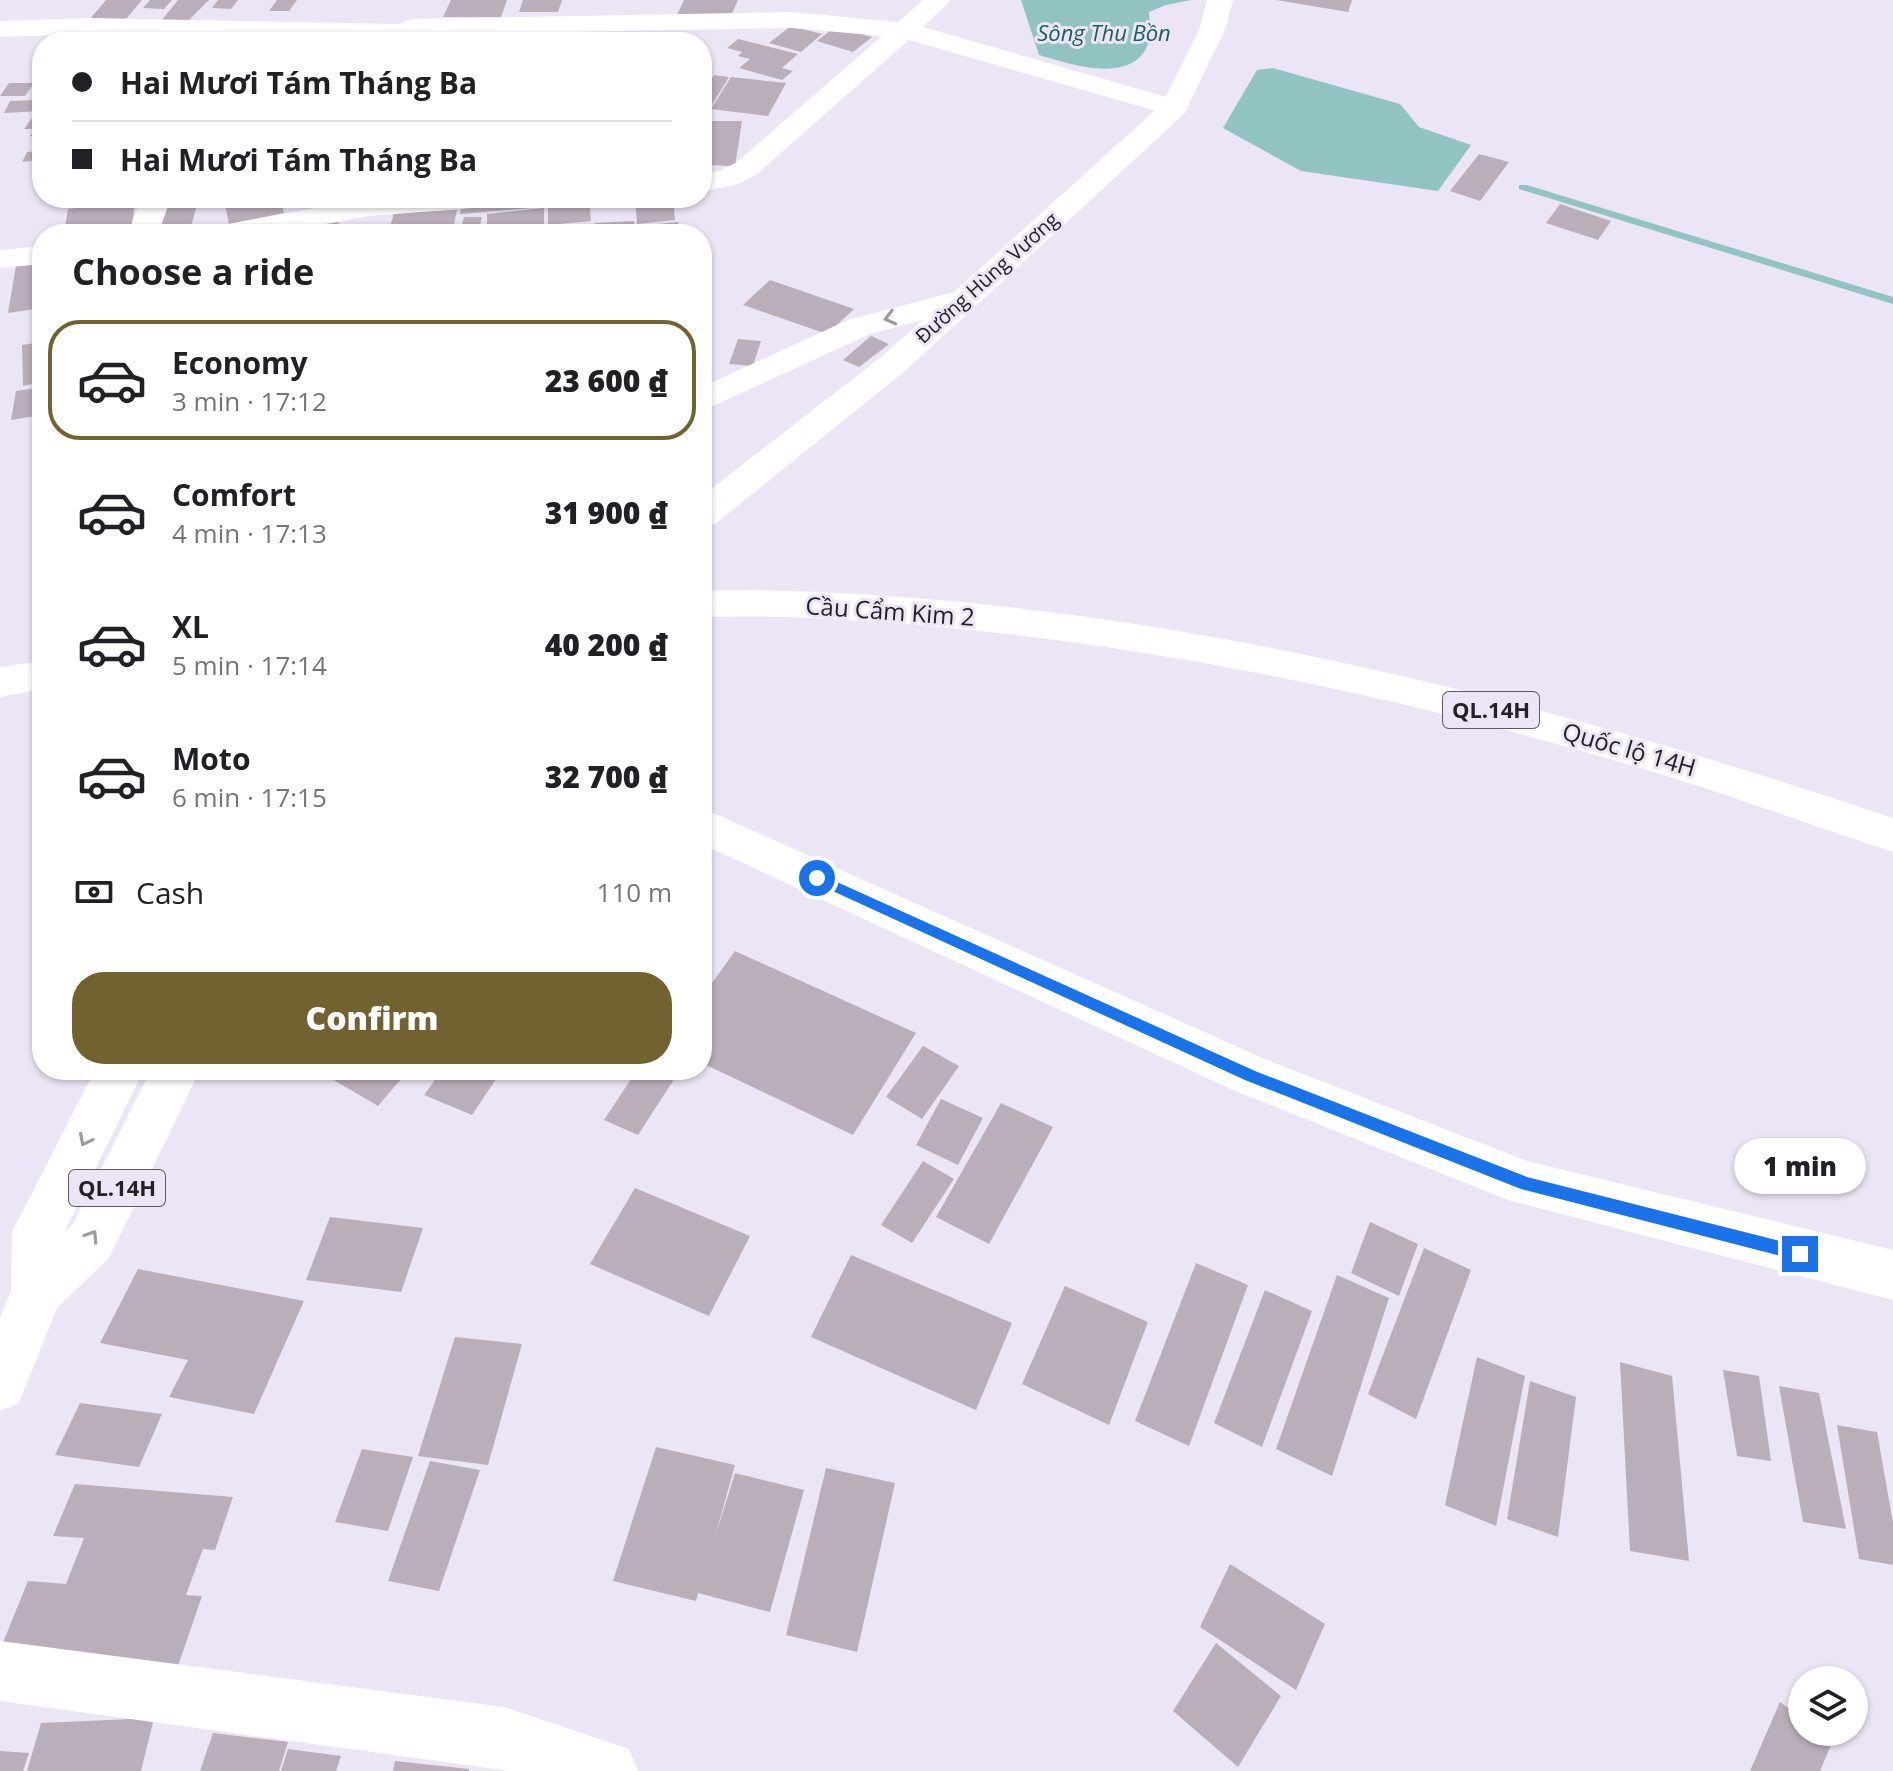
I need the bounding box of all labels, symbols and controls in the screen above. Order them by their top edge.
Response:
water label: Sông Thu Bồn [1037,17,1171,47]
text: Hai Mươi Tám Tháng Ba [120,62,477,103]
text: Hai Mươi Tám Tháng Ba [120,139,477,180]
street label: Đường Hùng Vương [909,206,1064,349]
text: Choose a ride [72,247,314,296]
one-way arrow [883,309,897,326]
text: Economy [172,342,308,383]
icon: car [76,344,148,416]
text: 23 600 ₫ [545,360,668,401]
text: 3 min · 17:12 [172,383,327,419]
text: Comfort [172,474,296,515]
icon: car [76,476,148,548]
text: 31 900 ₫ [545,492,668,533]
text: 4 min · 17:13 [172,515,327,551]
street label: Cầu Cẩm Kim 2 [805,588,976,633]
text: XL [172,606,209,647]
icon: car [76,608,148,680]
text: 40 200 ₫ [545,624,668,665]
text: 5 min · 17:14 [172,647,327,683]
road number: QL.14H [1443,692,1539,728]
street label: Quốc lộ 14H [1559,714,1700,783]
text: Moto [172,738,250,779]
icon: car [76,740,148,812]
text: 32 700 ₫ [545,756,668,797]
text: 6 min · 17:15 [172,779,327,815]
route start [799,860,835,896]
icon: cash [72,870,116,914]
text: Cash [136,872,204,913]
text: 110 m [597,874,672,910]
button: Confirm [72,972,672,1064]
one-way arrow [79,1131,94,1146]
callout: 1 min [1734,1138,1866,1194]
text: 1 min [1763,1148,1837,1184]
road number: QL.14H [69,1170,165,1206]
one-way arrow [82,1230,97,1244]
route end [1782,1236,1818,1272]
map controls [1788,1666,1868,1746]
button: layers [1788,1666,1868,1746]

